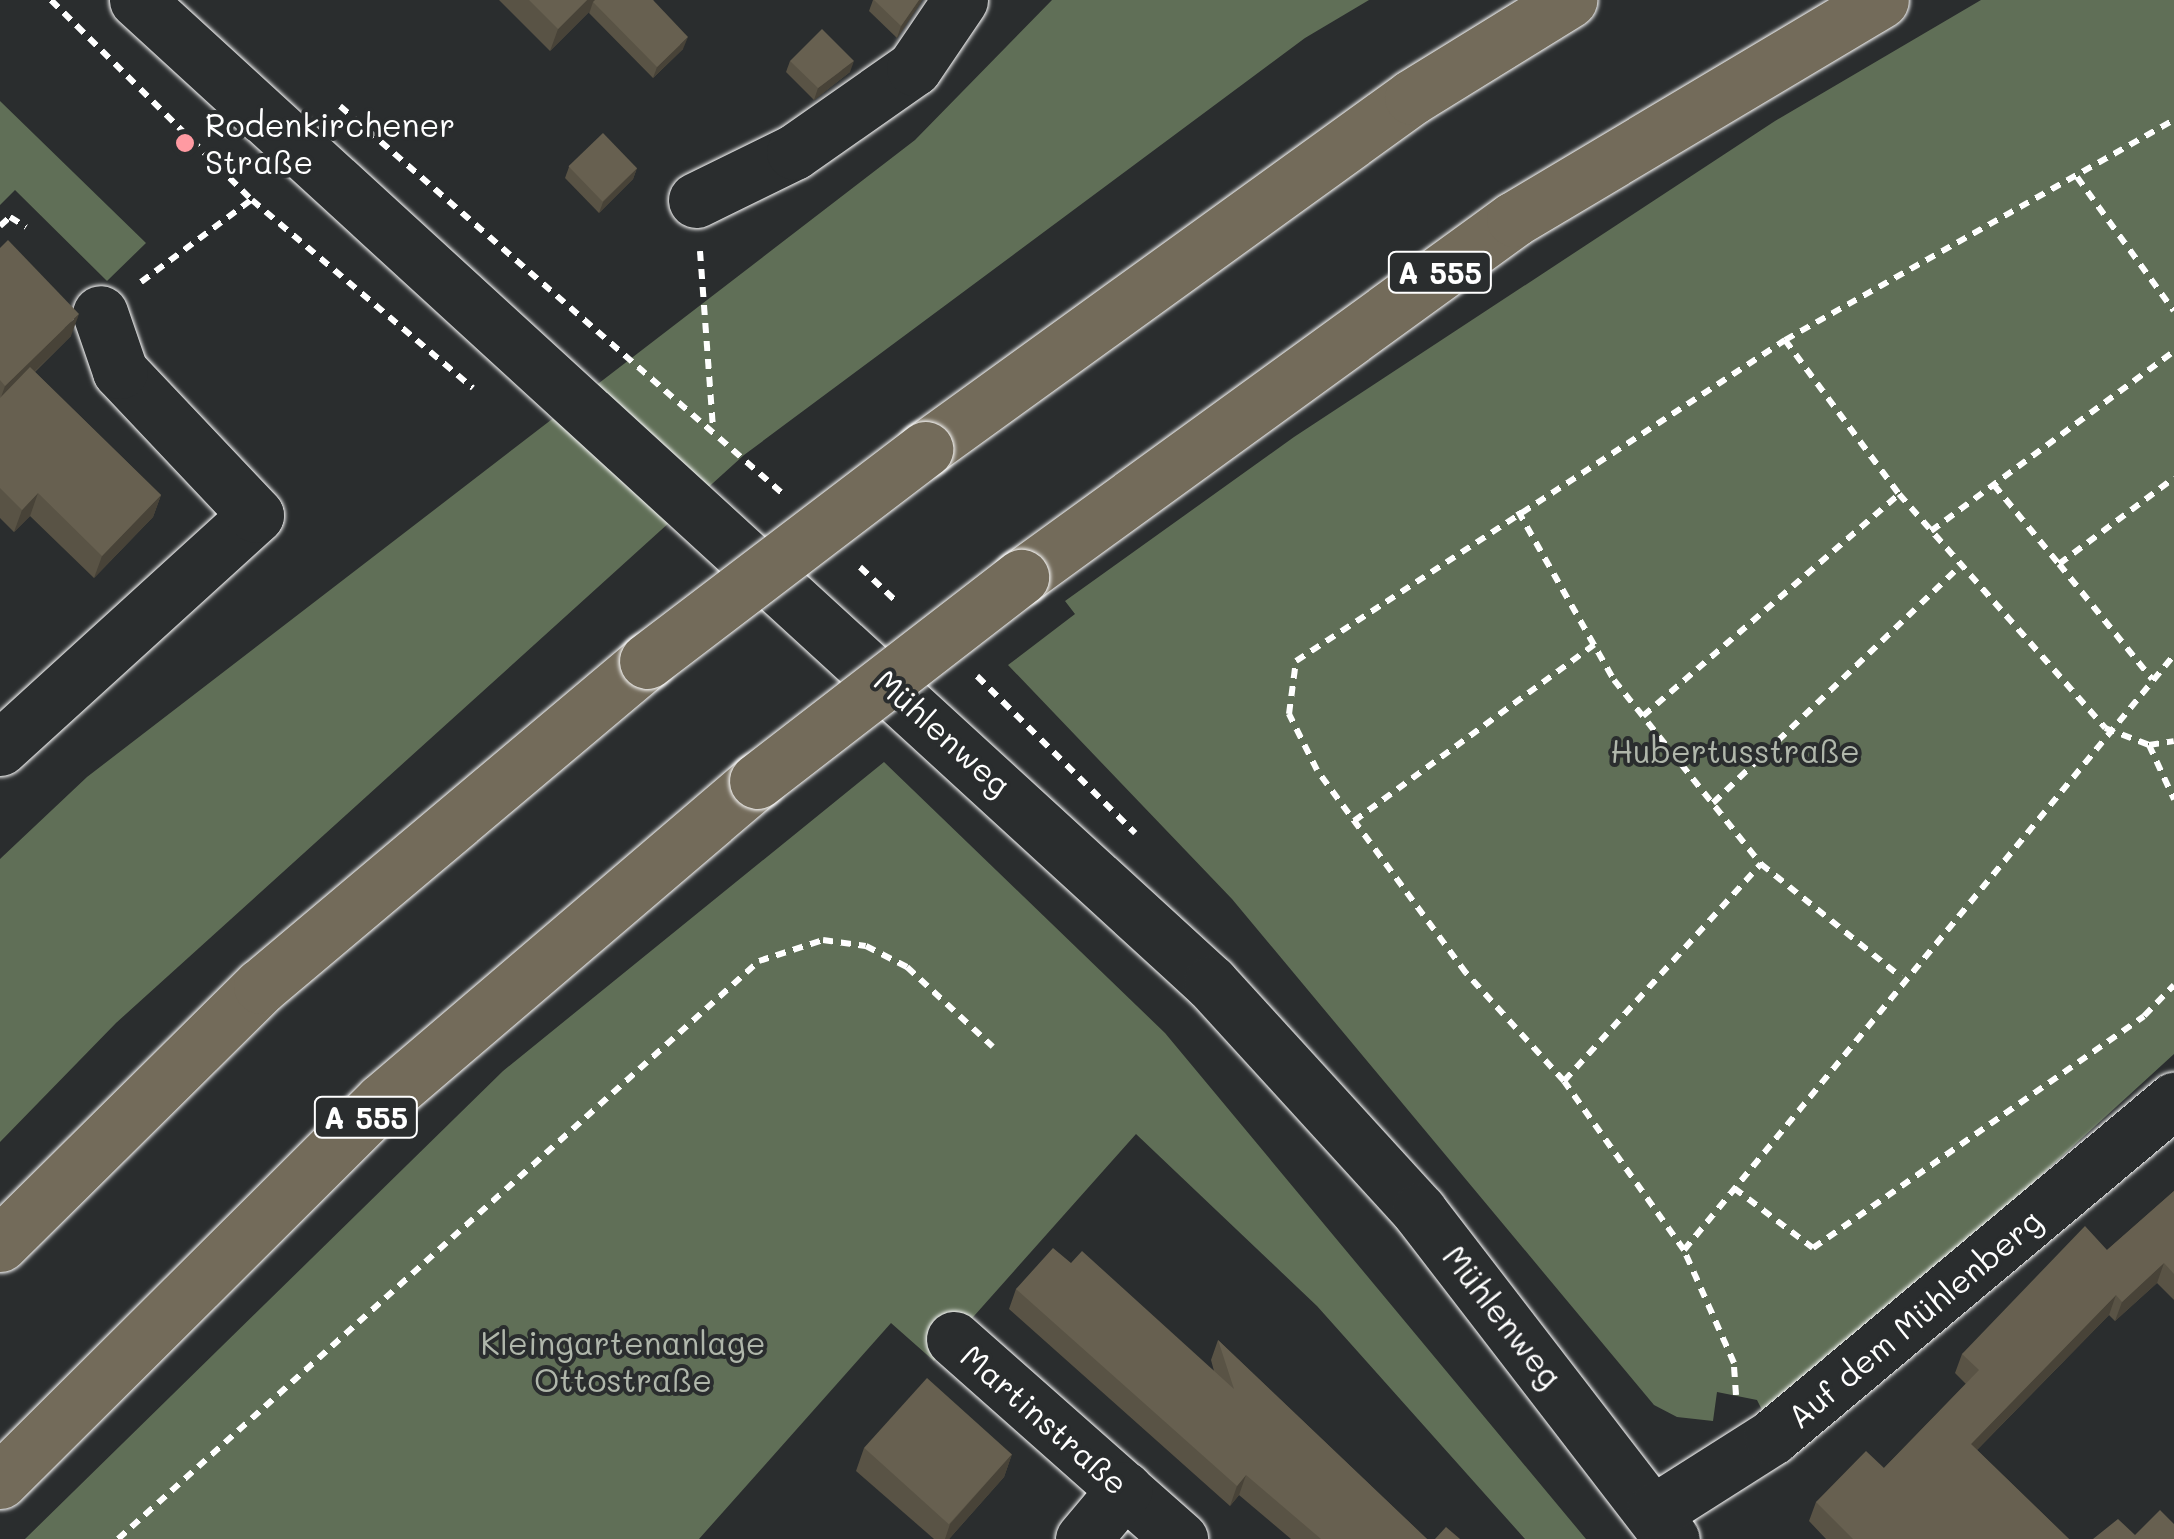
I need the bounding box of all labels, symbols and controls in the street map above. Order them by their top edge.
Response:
place label: Rodenkirchener Straße [205,106,455,181]
marker: Rodenkirchener Straße [174,132,196,154]
road number: A 555 [1388,247,1492,297]
street label: Mühlenweg [867,661,1019,803]
park label: Hubertusstraße [1610,731,1860,769]
road number: A 555 [314,1092,418,1142]
street label: Auf dem Mühlenberg [1779,1201,2049,1435]
street label: Mühlenweg [1436,1237,1570,1395]
park label: Kleingartenanlage Ottostraße [481,1324,765,1399]
street label: Martinstraße [954,1336,1136,1502]

